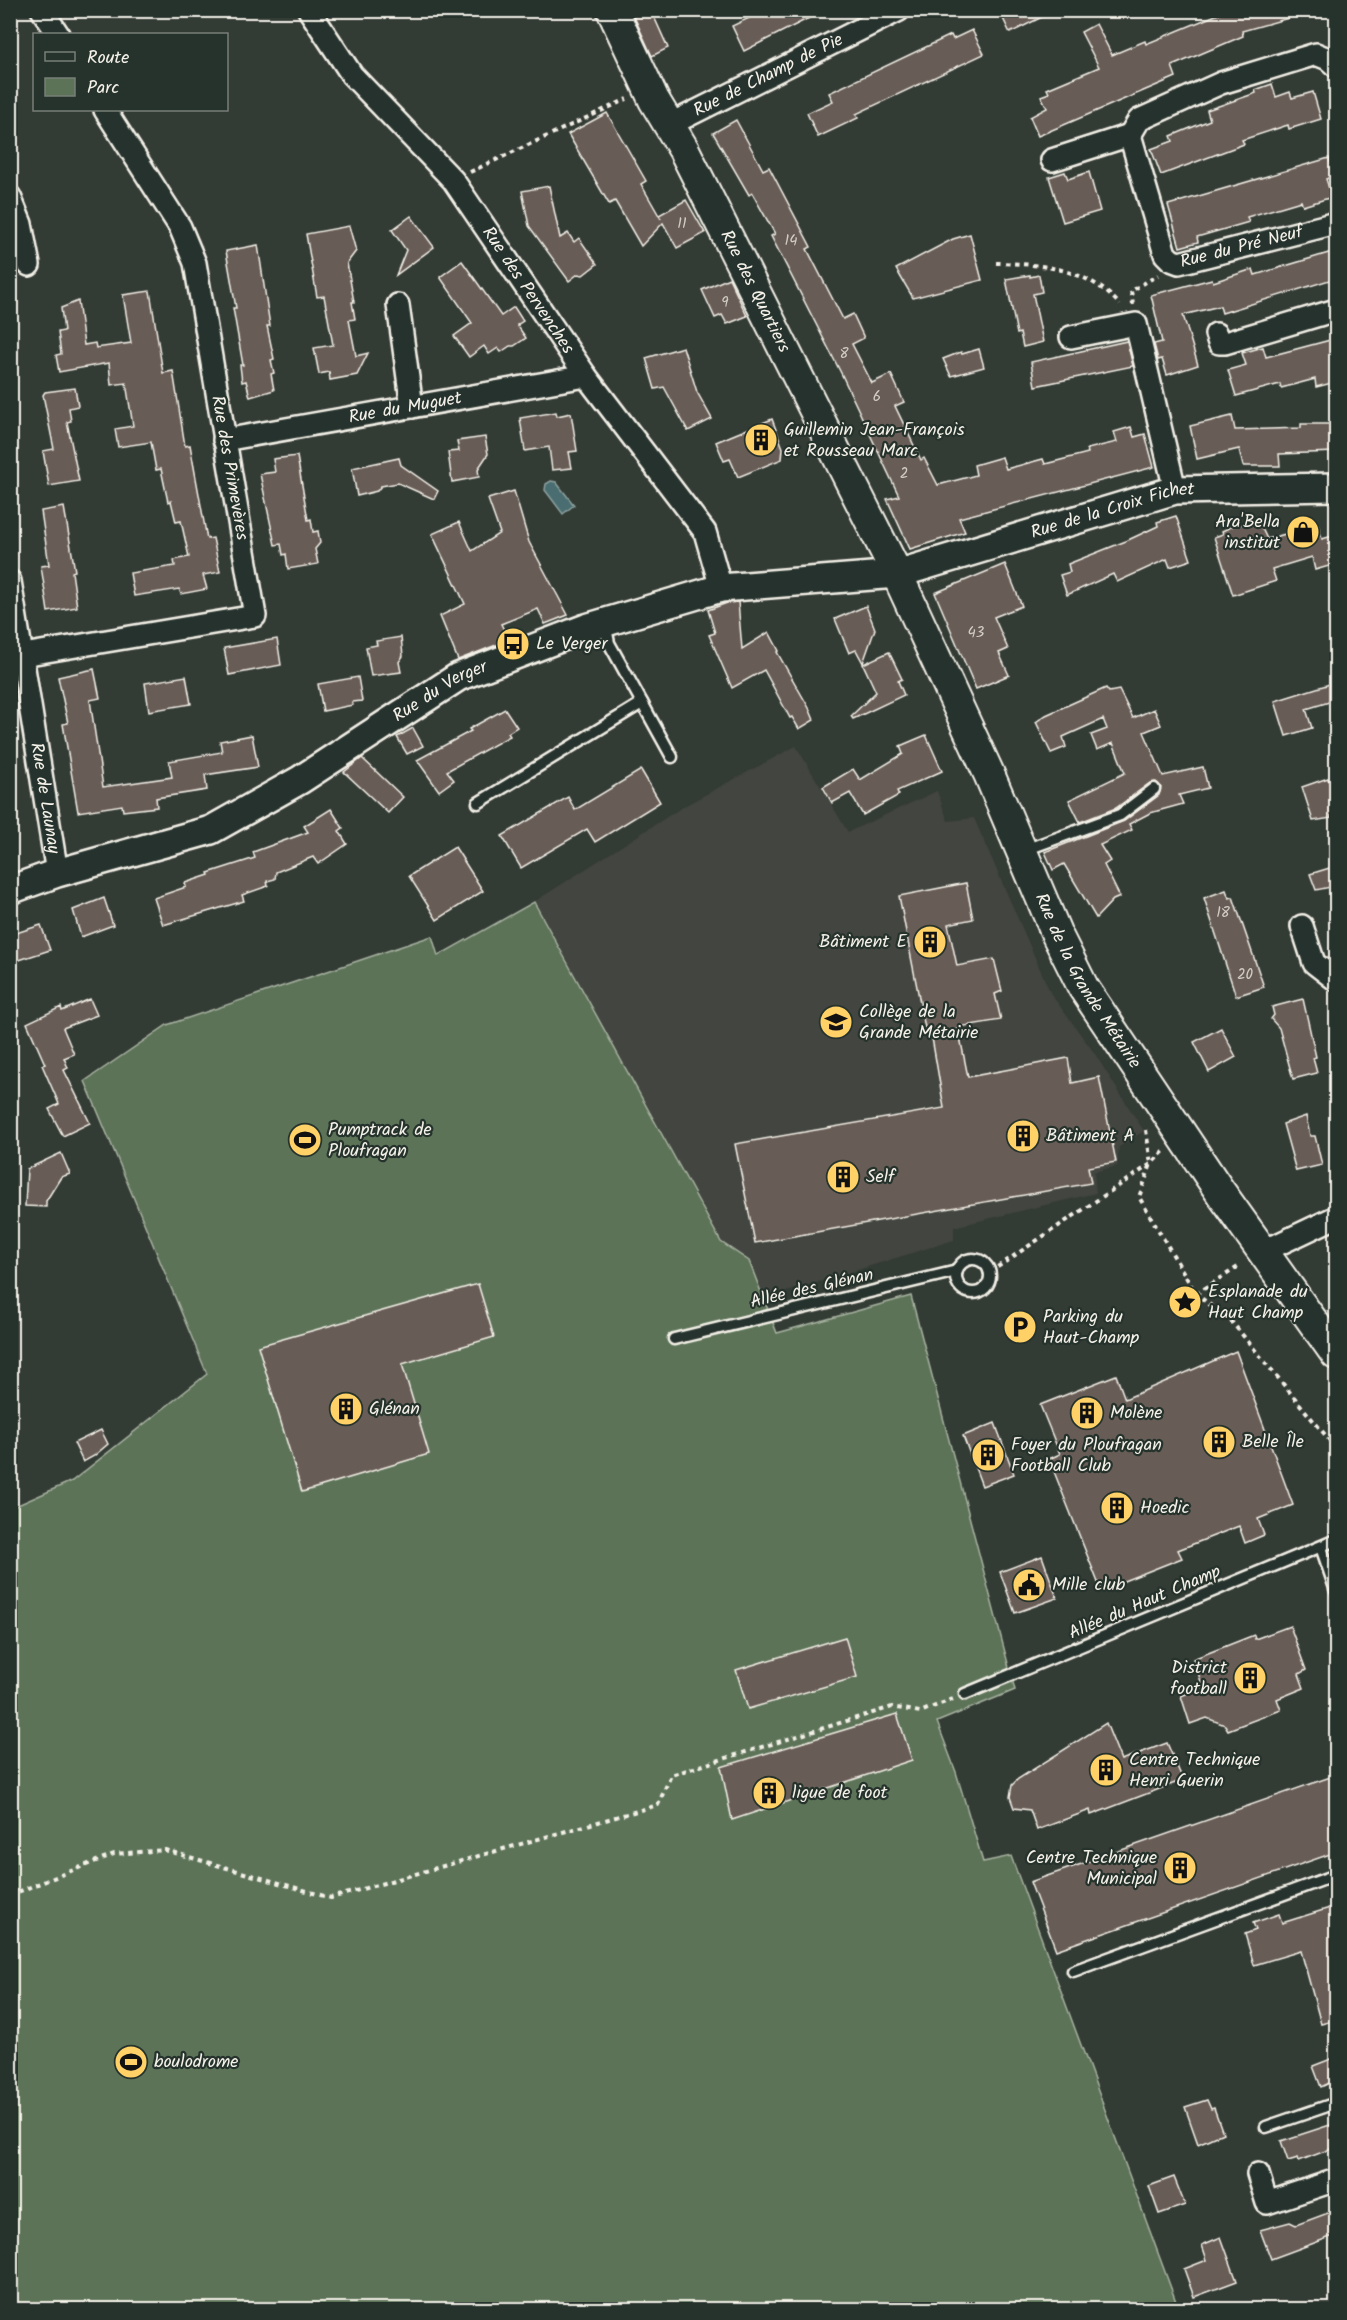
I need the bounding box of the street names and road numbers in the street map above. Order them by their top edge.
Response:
street label: Rue de Champ de Pie [688,26,848,125]
street label: Rue du Pré Neuf [1177,217,1308,277]
street label: Rue des Pervenches [474,221,582,360]
street label: Rue des Quartiers [712,225,798,358]
street label: Rue du Muguet [346,384,465,432]
street label: Rue des Primevères [202,394,256,543]
street label: Rue de la Croix Fichet [1027,475,1196,547]
street label: Rue du Verger [387,652,492,730]
street label: Rue de Launay [22,740,68,856]
street label: Rue de la Grande Métairie [1026,889,1149,1075]
street label: Allée des Glénan [747,1261,877,1317]
street label: Allée du Haut Champ [1064,1558,1226,1648]

